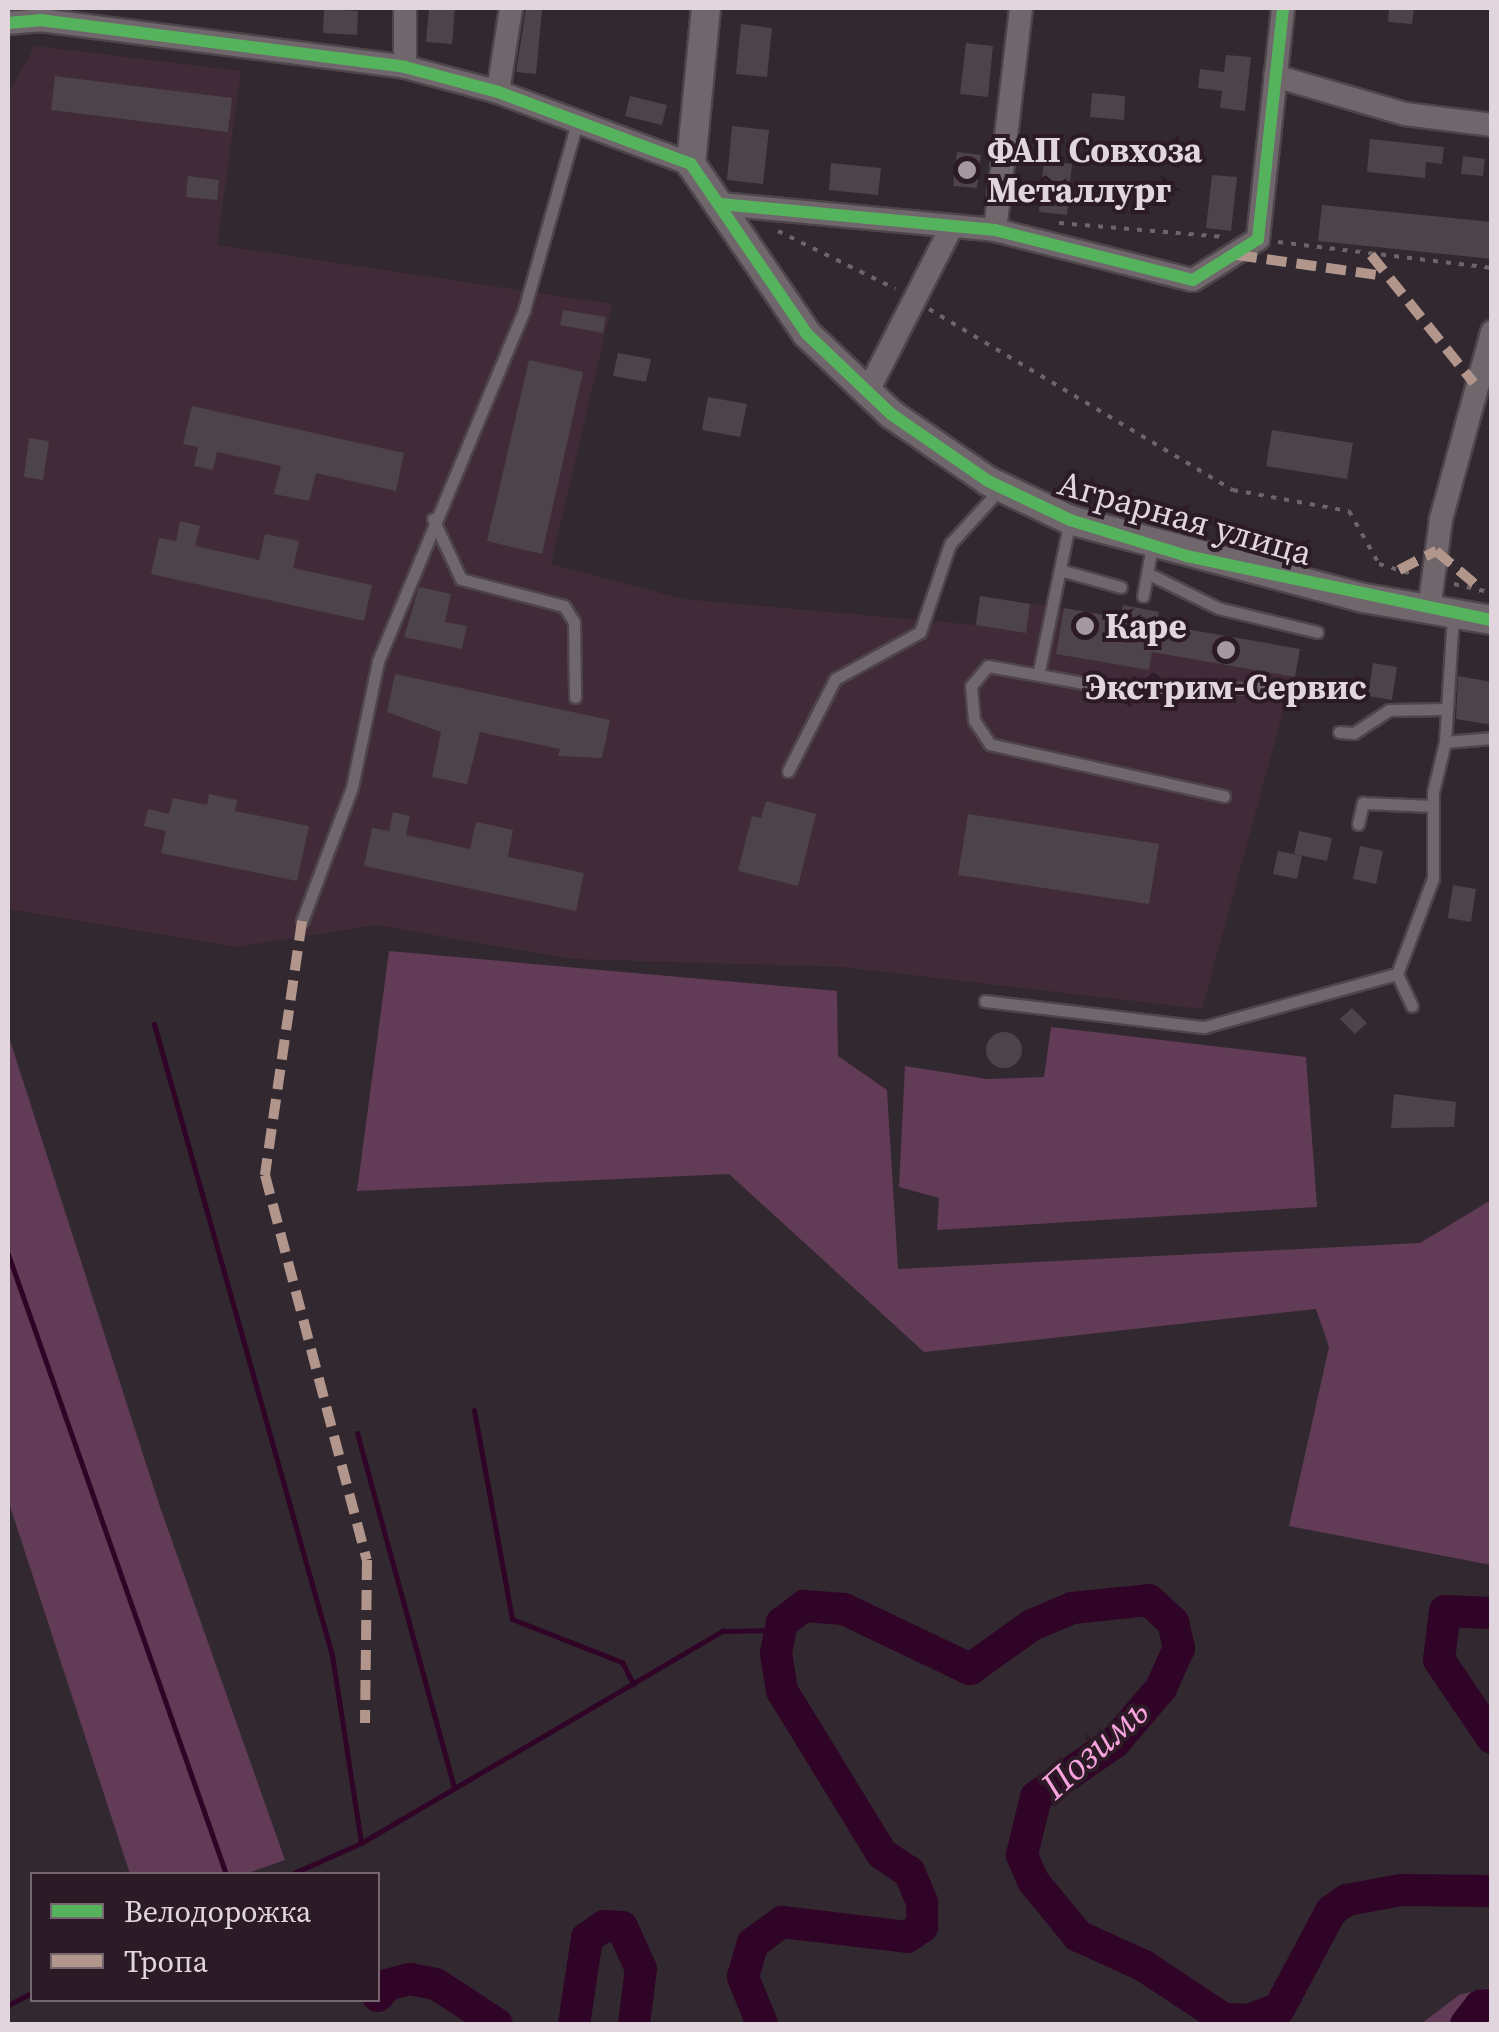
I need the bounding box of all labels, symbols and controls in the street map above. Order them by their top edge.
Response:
place label: ФАП Совхоза Металлург [987,129,1202,211]
marker: ФАП Совхоза Металлург [956,159,978,181]
street label: Аграрная улица [1053,462,1317,574]
place label: Каре [1105,605,1187,647]
marker: Каре [1074,615,1096,637]
marker: Экстрим-Сервис [1215,639,1237,661]
place label: Экстрим-Сервис [1085,666,1367,708]
water label: Позимь [1032,1689,1158,1809]
legend [30,1872,380,2002]
text: Велодорожка [124,1891,311,1932]
text: Тропа [124,1941,208,1982]

